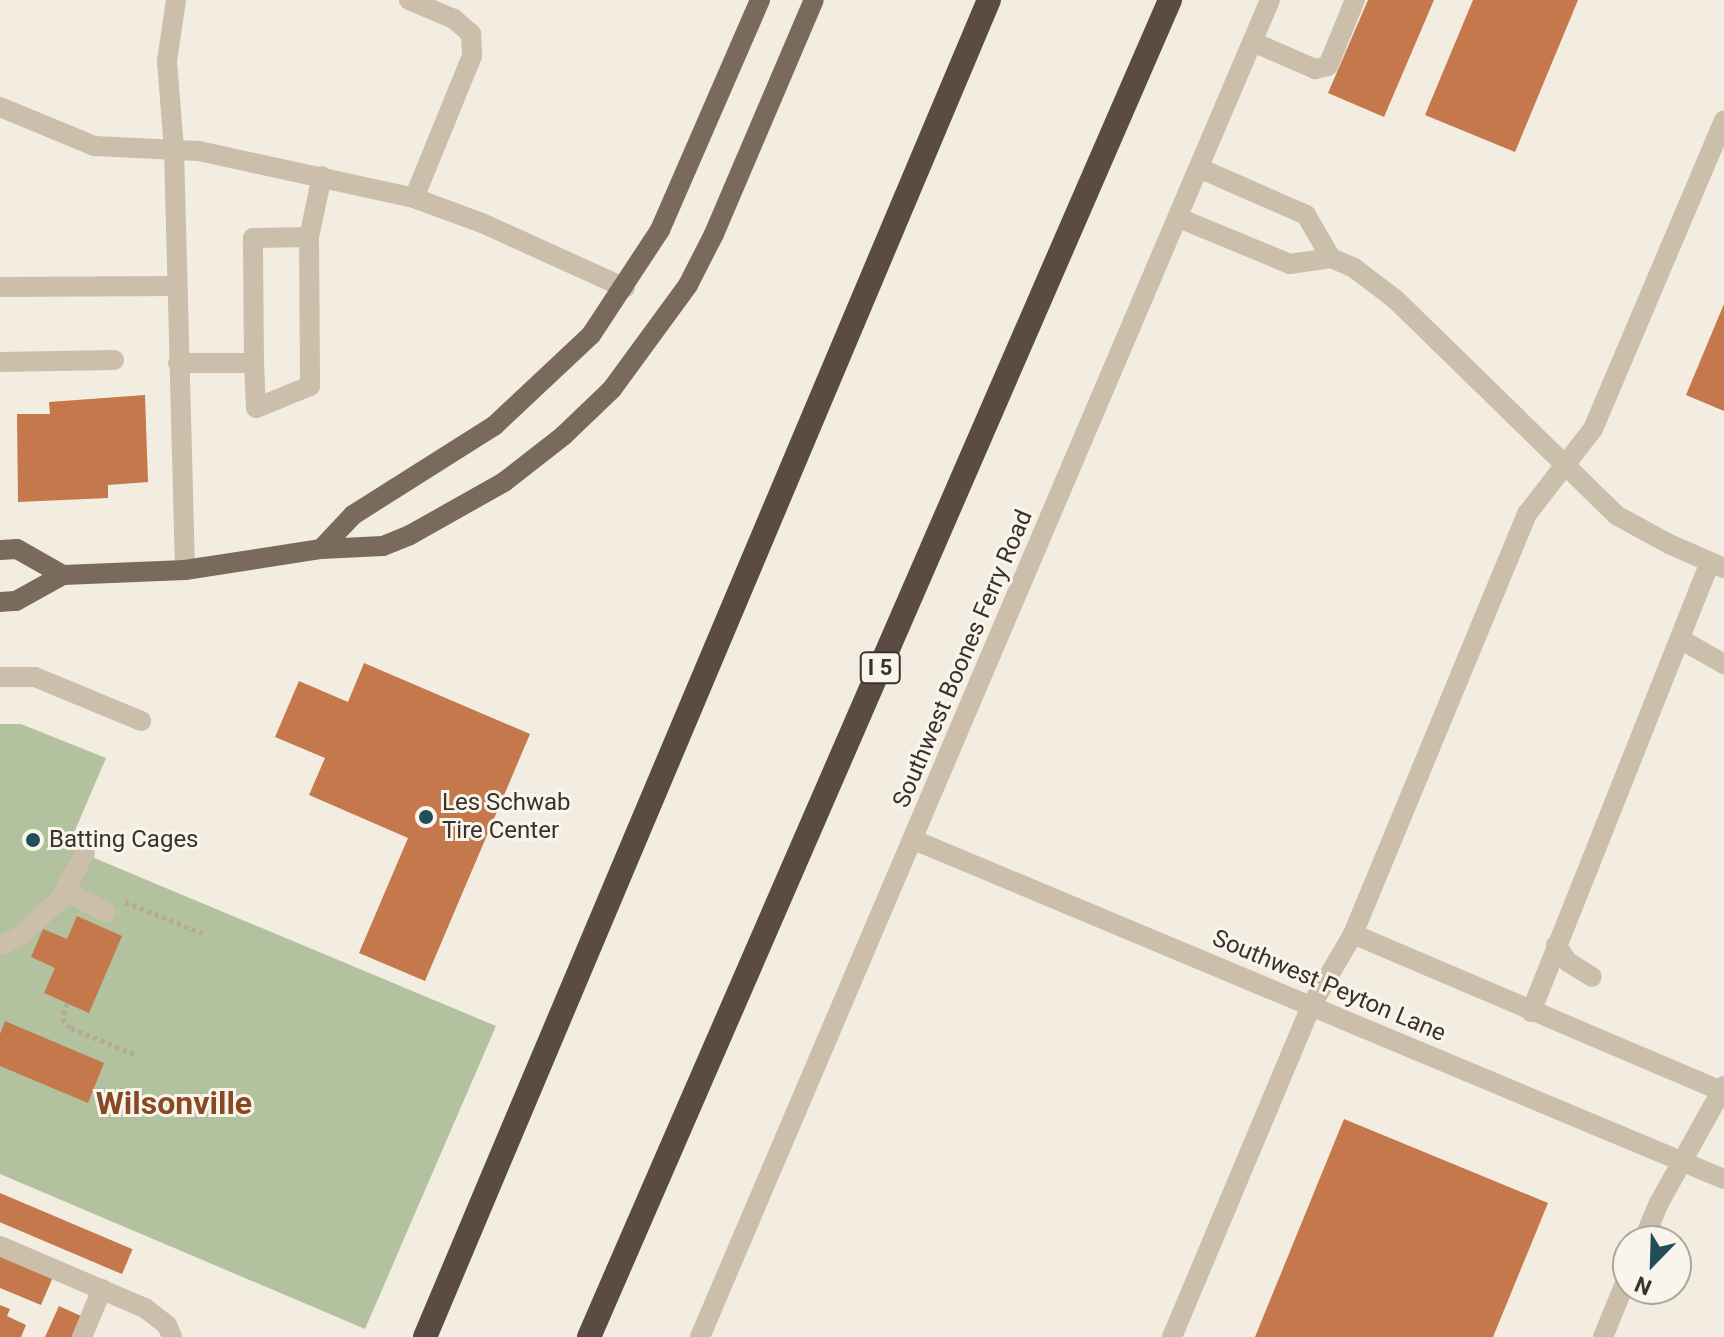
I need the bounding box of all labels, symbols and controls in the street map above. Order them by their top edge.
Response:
street label: Southwest Boones Ferry Road [887,506,1039,812]
road number: I 5 [858,650,902,686]
place label: Les Schwab Tire Center [442,789,571,845]
marker: Les Schwab Tire Center [417,808,435,826]
place label: Batting Cages [49,826,198,854]
marker: Batting Cages [24,831,42,849]
street label: Southwest Peyton Lane [1208,924,1450,1048]
district label: Wilsonville [96,1084,252,1122]
north arrow [1612,1225,1692,1305]
text: N [1631,1271,1655,1300]

